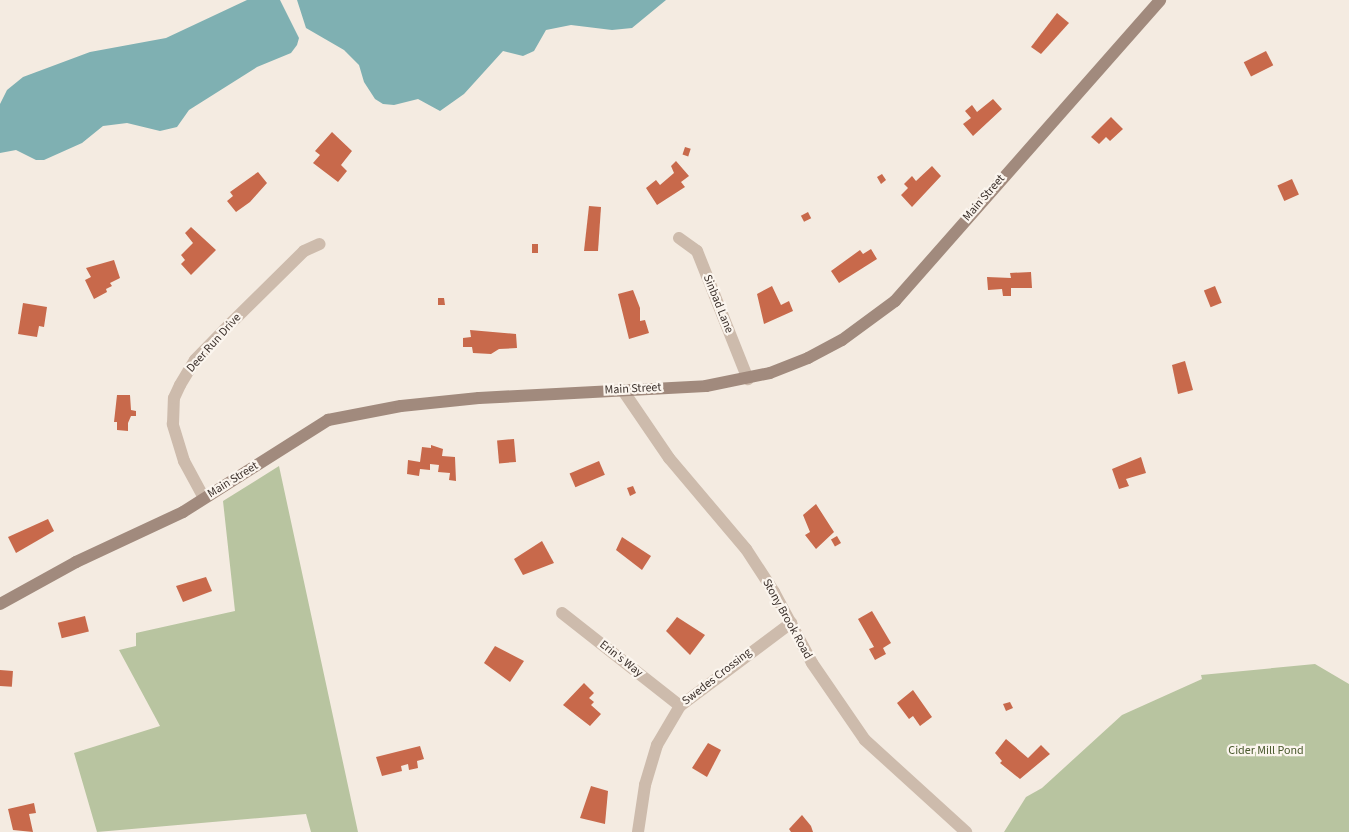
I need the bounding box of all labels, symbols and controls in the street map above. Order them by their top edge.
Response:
street label: Main Street [960,172,1008,224]
street label: Sinbad Lane [700,273,736,335]
street label: Deer Run Drive [184,311,244,375]
street label: Main Street [604,380,662,398]
street label: Main Street [205,459,261,501]
street label: Stony Brook Road [759,576,815,662]
street label: Erin's Way [596,638,646,680]
street label: Swedes Crossing [679,645,755,709]
park label: Cider Mill Pond [1228,744,1304,758]

